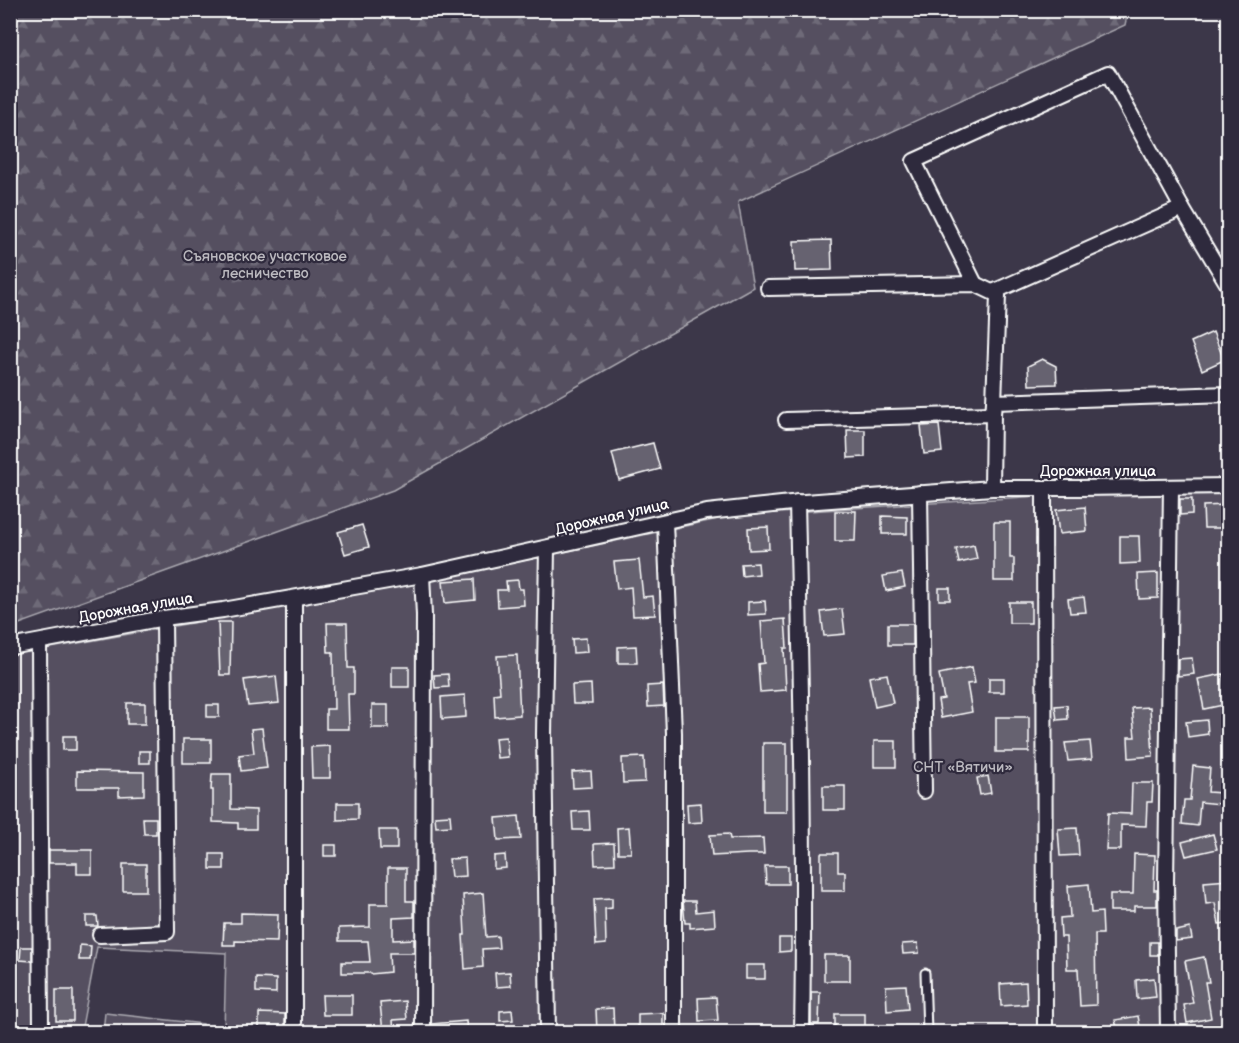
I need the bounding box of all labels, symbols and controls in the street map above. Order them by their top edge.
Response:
park label: Съяновское участковое лесничество [183,247,347,283]
street label: Дорожная улица [1040,462,1156,481]
street label: Дорожная улица [553,495,671,539]
street label: Дорожная улица [77,589,195,627]
park label: СНТ «Вятичи» [913,758,1013,777]

